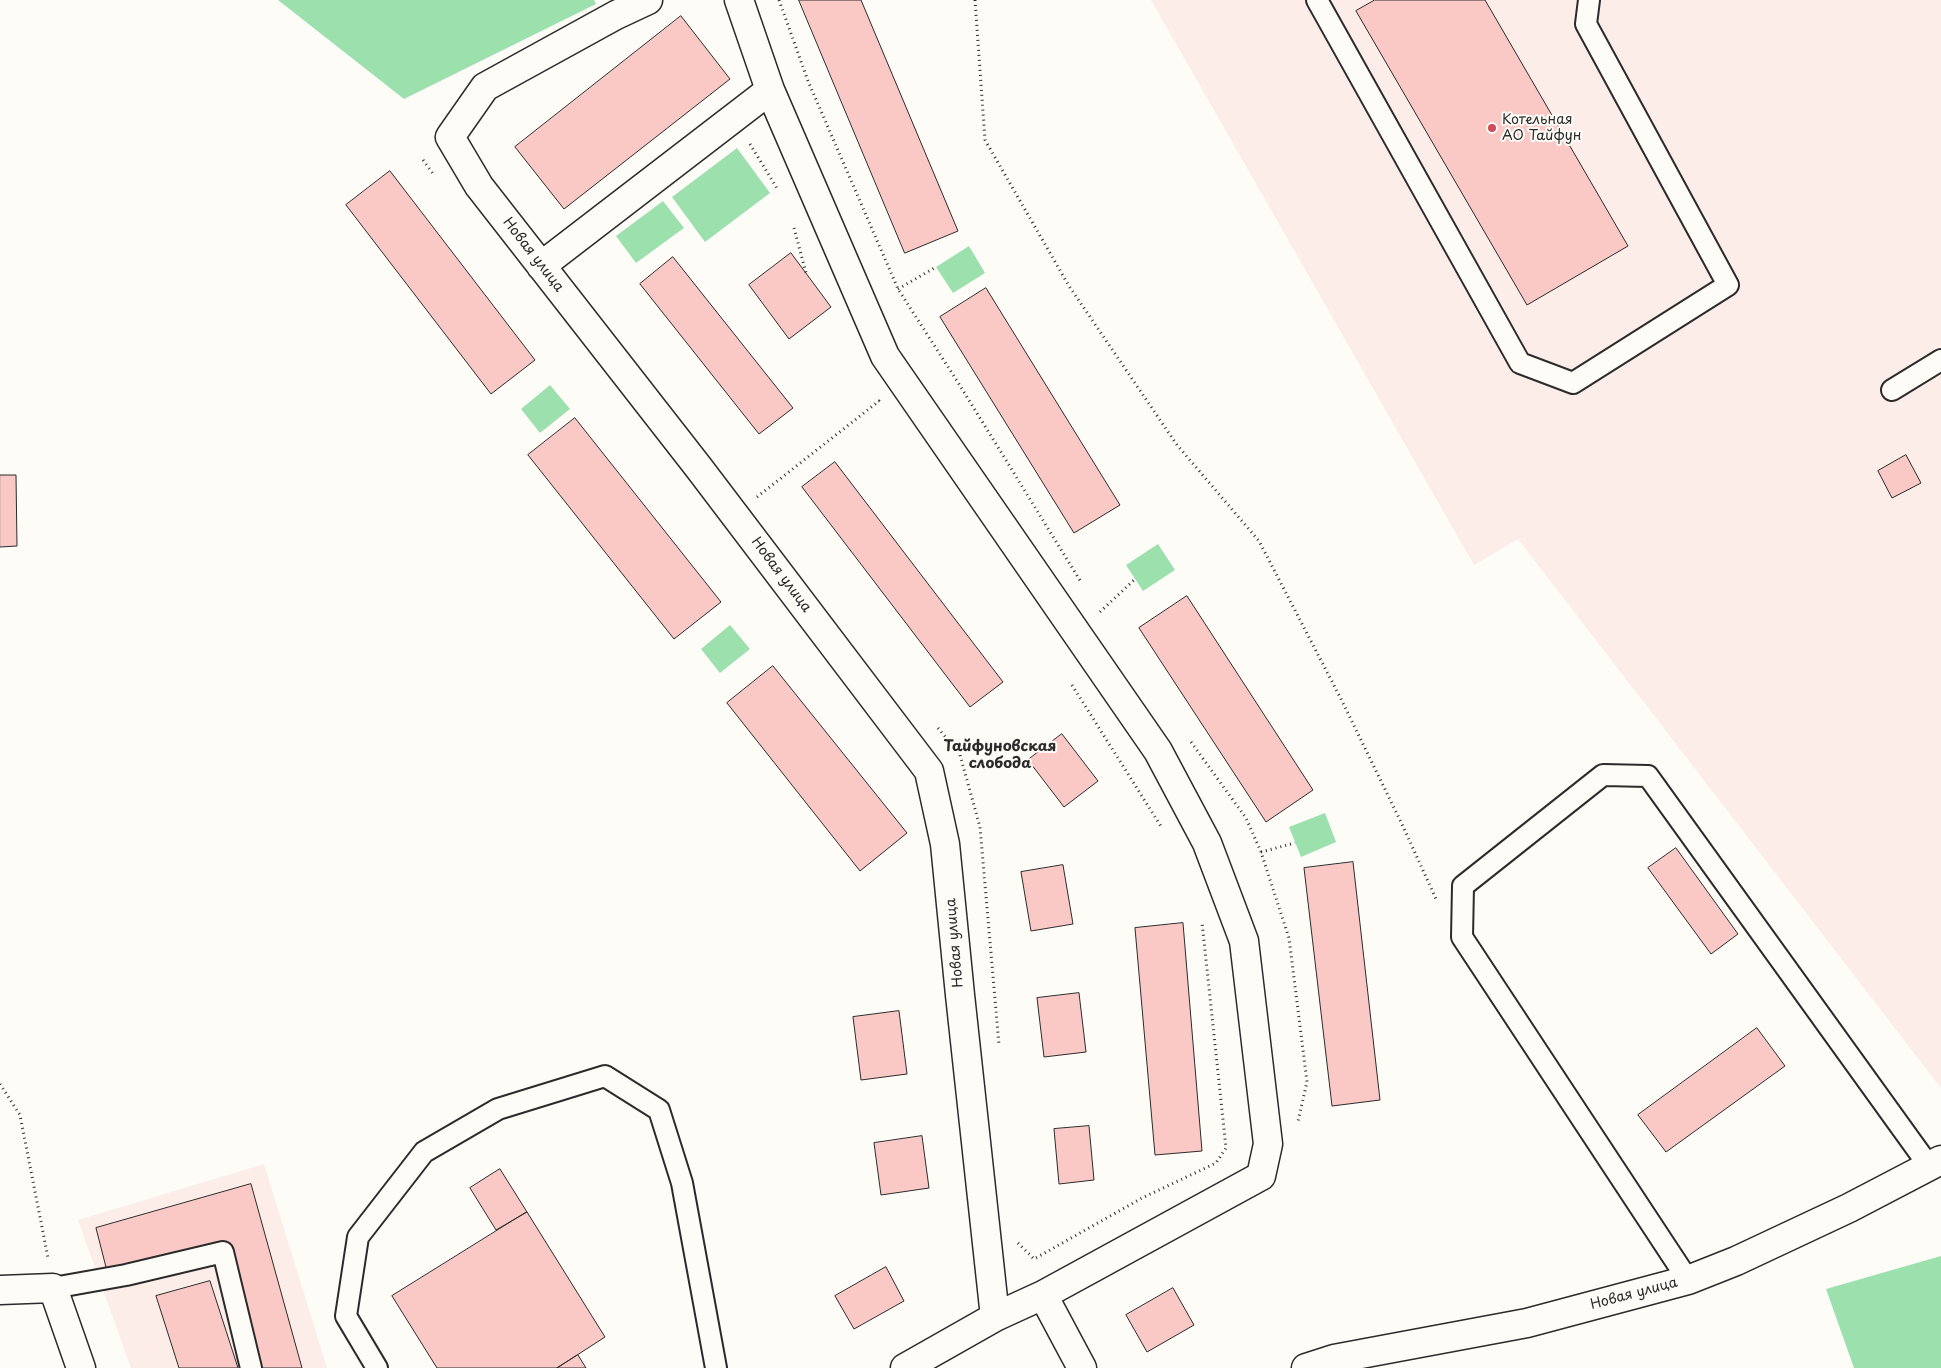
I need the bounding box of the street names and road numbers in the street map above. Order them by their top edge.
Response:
street label: Новая улица [499,215,567,295]
street label: Новая улица [747,534,815,616]
street label: Новая улица [943,898,967,988]
street label: Новая улица [1589,1274,1679,1314]

